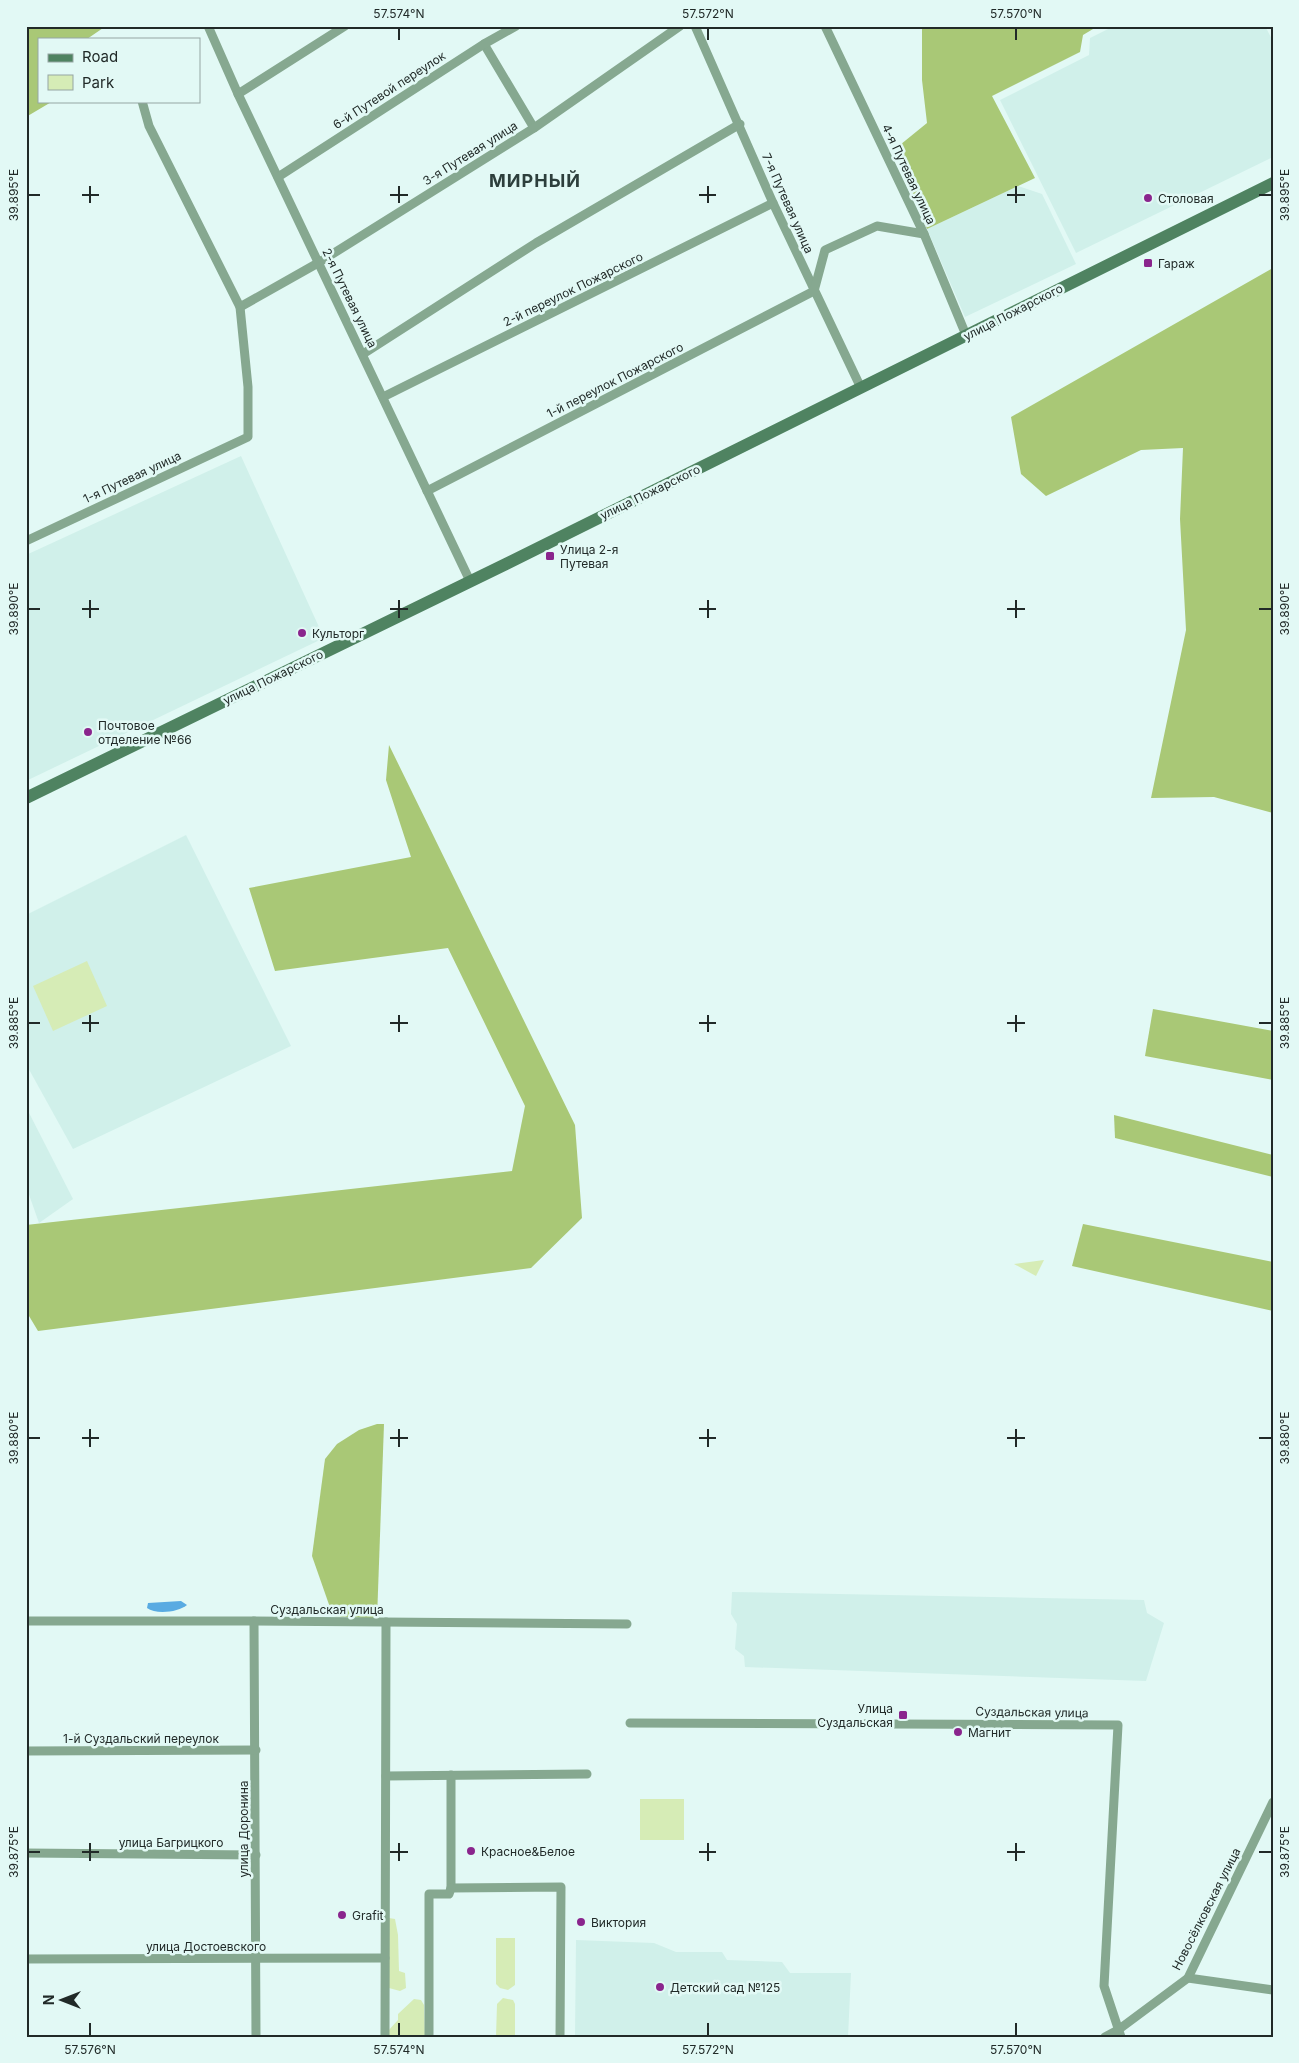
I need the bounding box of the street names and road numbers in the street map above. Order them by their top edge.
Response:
street label: 6-й Путевой переулок [330,48,448,132]
street label: 3-я Путевая улица [420,118,520,188]
street label: 4-я Путевая улица [879,121,939,227]
street label: 7-я Путевая улица [759,150,817,256]
street label: 2-я Путевая улица [319,246,381,350]
street label: 2-й переулок Пожарского [501,249,645,329]
street label: улица Пожарского [961,280,1065,344]
street label: 1-й переулок Пожарского [544,339,686,421]
street label: 1-я Путевая улица [81,448,183,506]
street label: улица Пожарского [597,461,703,523]
street label: улица Пожарского [220,646,326,708]
street label: Суздальская улица [270,1602,384,1617]
street label: Суздальская улица [975,1704,1089,1720]
street label: 1-й Суздальский переулок [63,1731,219,1746]
street label: улица Доронина [236,1780,251,1878]
street label: улица Багрицкого [119,1835,223,1850]
street label: Новосёлковская улица [1169,1845,1243,1973]
street label: улица Достоевского [146,1939,266,1954]

